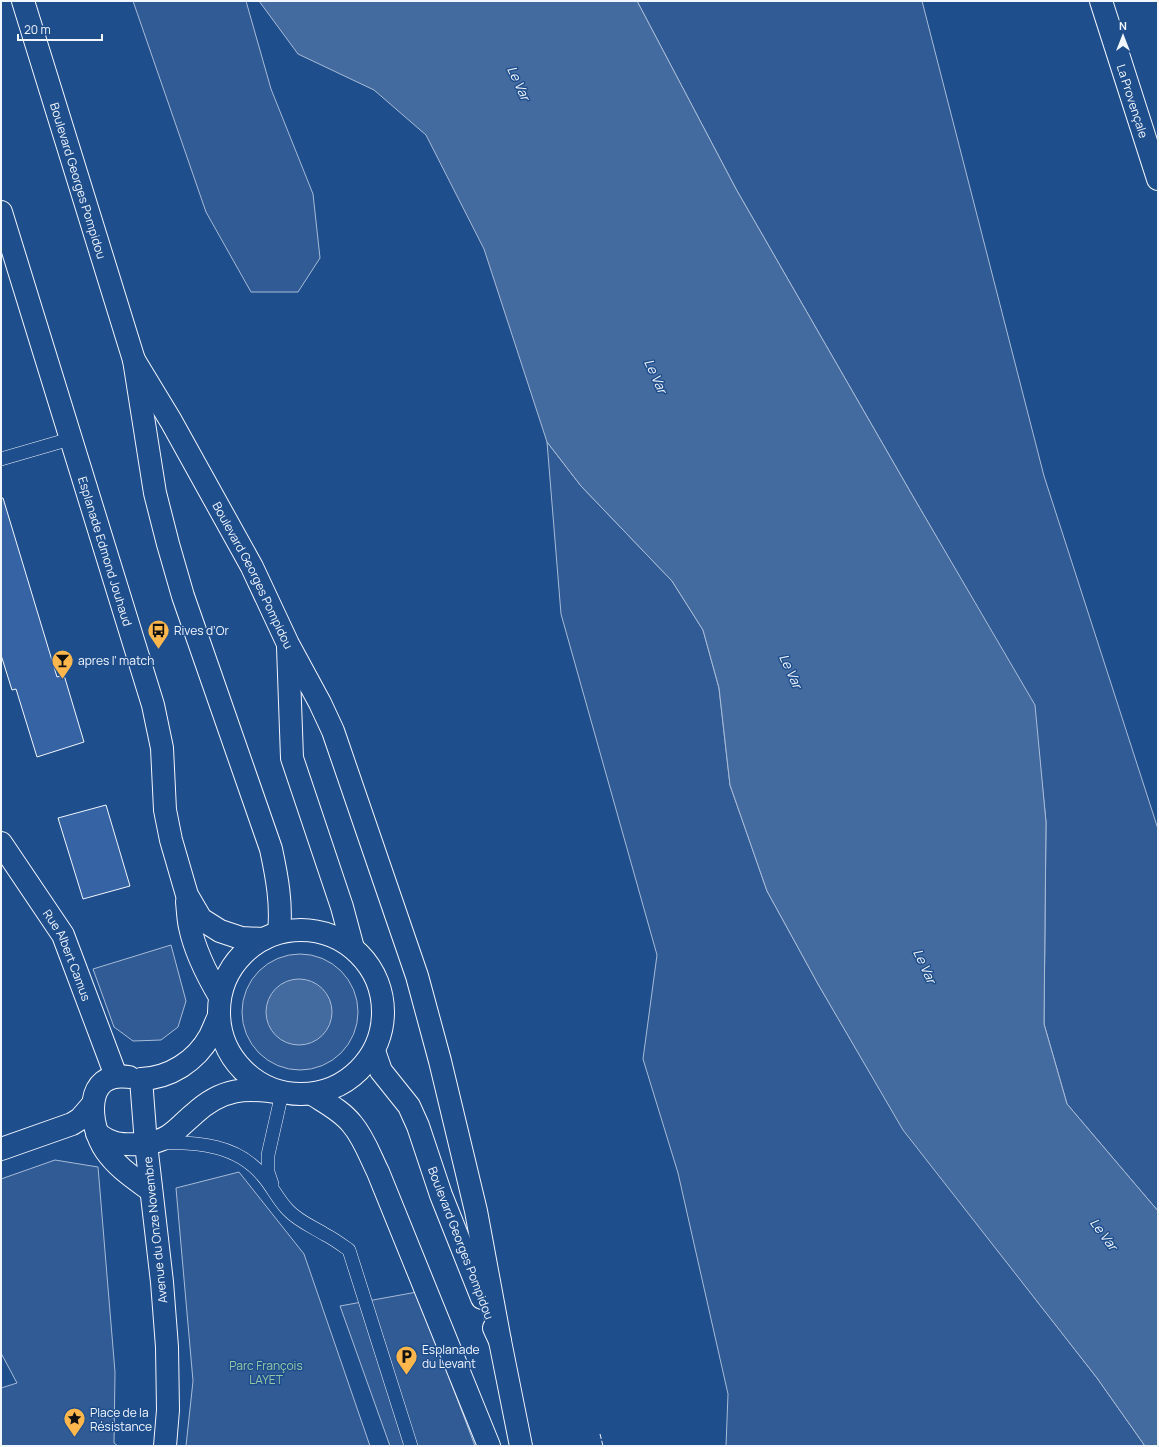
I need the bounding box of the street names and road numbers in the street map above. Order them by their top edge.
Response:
street label: La Provençale [1113,62,1153,140]
street label: Boulevard Georges Pompidou [46,100,111,261]
street label: Esplanade Edmond Jouhaud [75,474,137,628]
street label: Boulevard Georges Pompidou [209,498,297,652]
street label: Rue Albert Camus [39,906,95,1003]
street label: Avenue du Onze Novembre [139,1156,171,1304]
street label: Boulevard Georges Pompidou [424,1164,498,1322]

